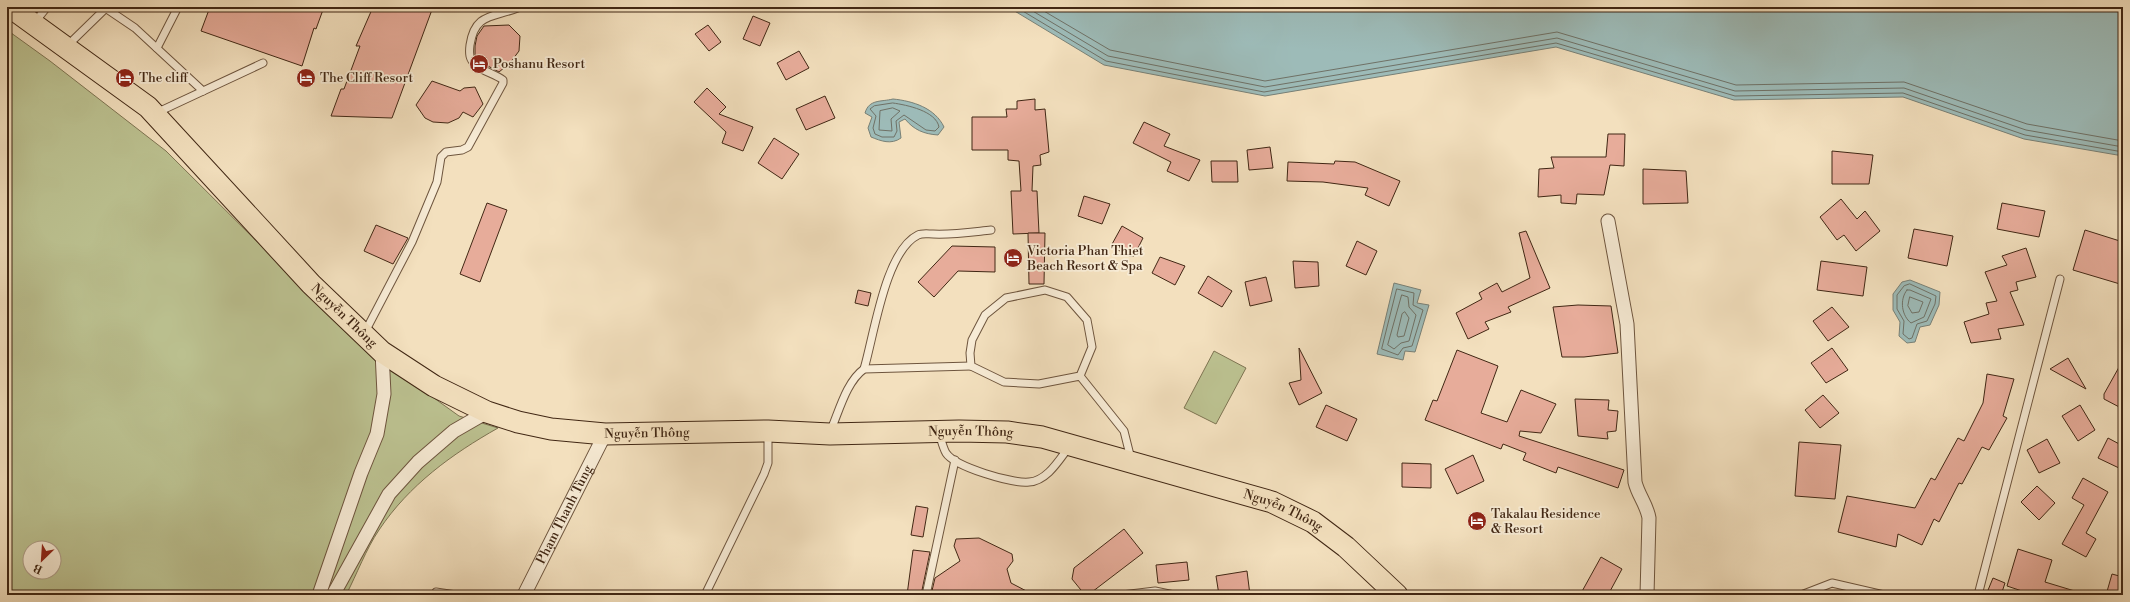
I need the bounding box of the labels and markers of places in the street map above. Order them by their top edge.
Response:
hotel icon: Poshanu Resort [468,53,490,75]
place label: Poshanu Resort [493,56,586,72]
hotel icon: The cliff [114,67,136,89]
hotel icon: The Cliff Resort [295,67,317,89]
place label: The cliff [139,70,188,86]
place label: The Cliff Resort [320,70,413,86]
place label: Victoria Phan Thiet Beach Resort & Spa [1026,243,1144,274]
hotel icon: Victoria Phan Thiet Beach Resort & Spa [1002,247,1024,269]
place label: Takalau Residence & Resort [1491,506,1601,537]
hotel icon: Takalau Residence & Resort [1466,510,1488,532]

